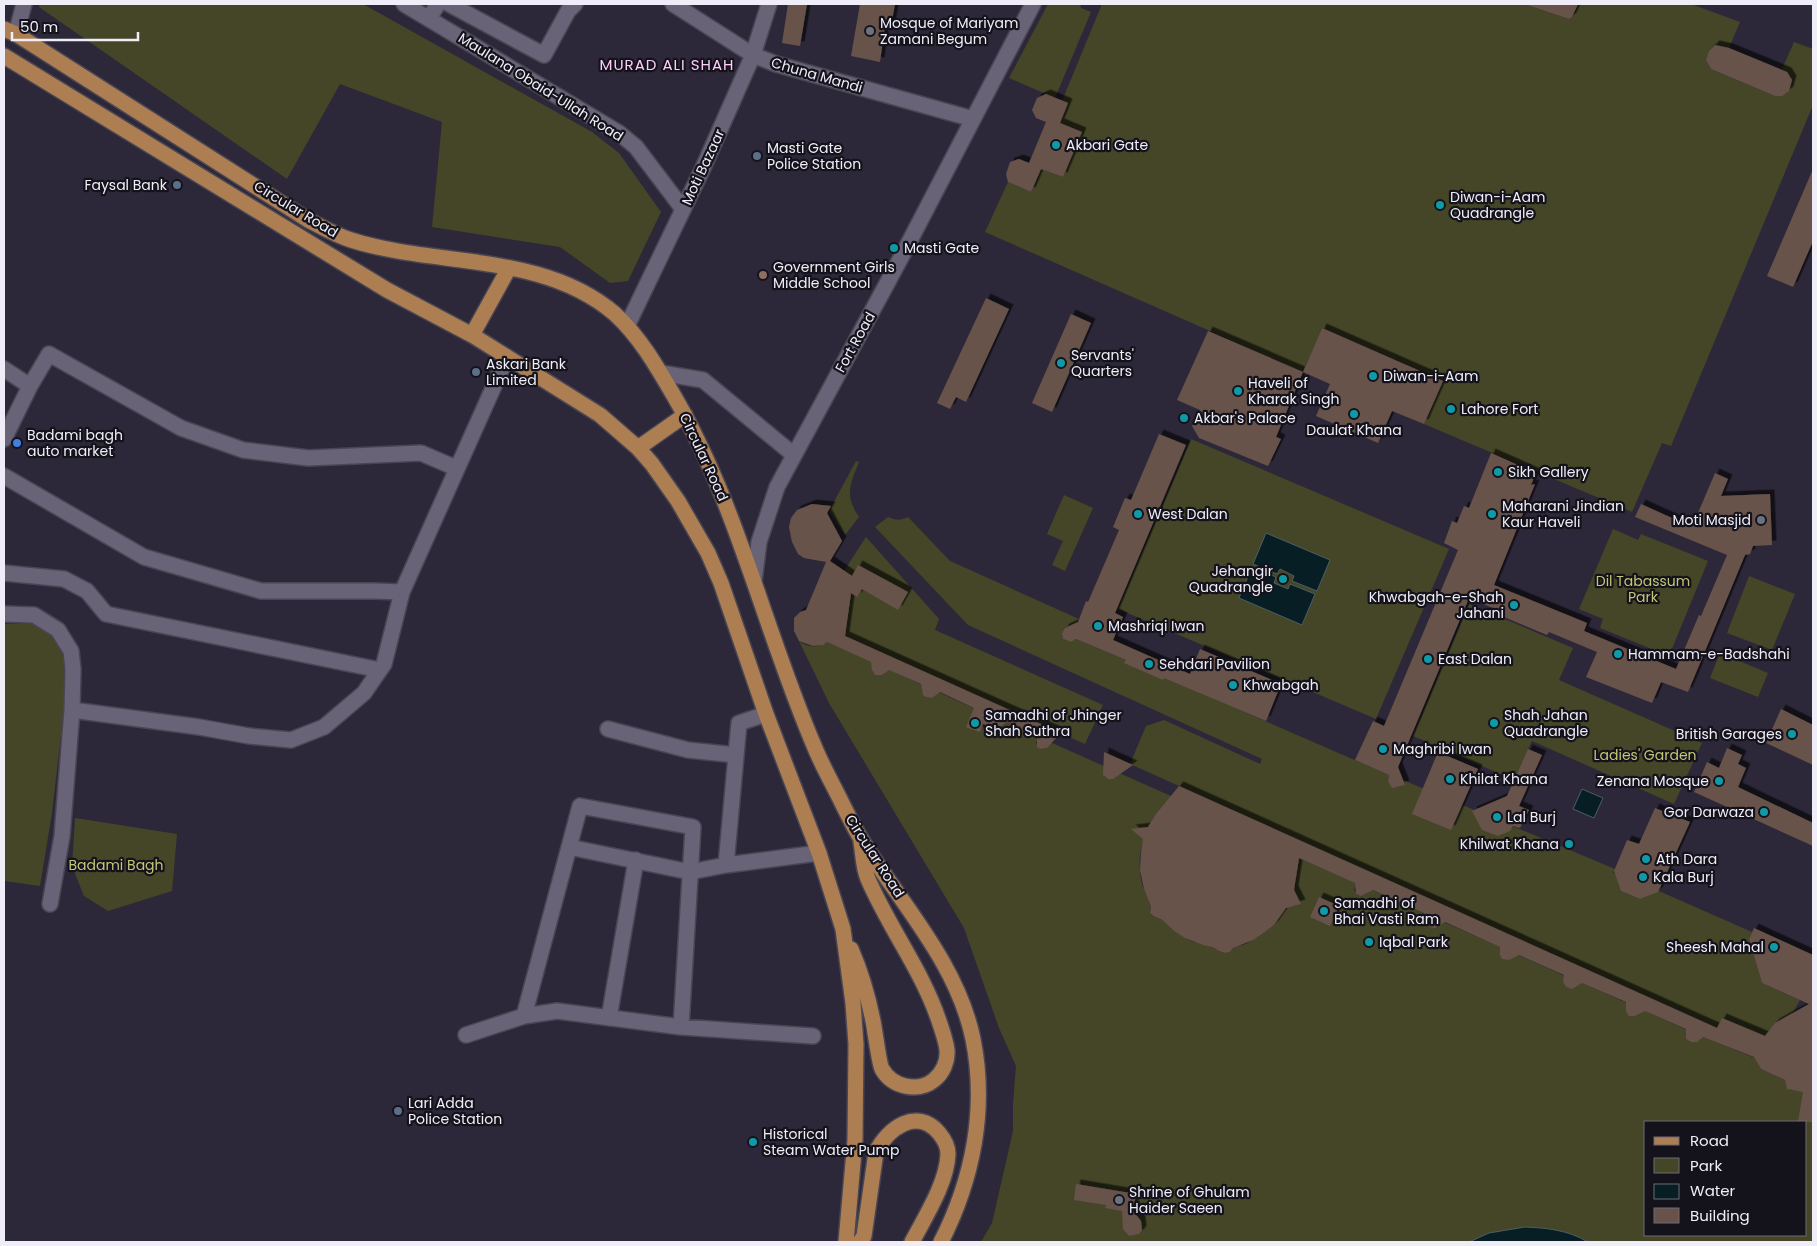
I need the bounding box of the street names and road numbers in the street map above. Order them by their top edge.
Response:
street label: Maulana Obaid-Ullah Road [455,28,627,146]
street label: Chuna Mandi [769,52,865,98]
street label: Moti Bazaar [677,126,729,208]
street label: Circular Road [250,176,342,242]
street label: Fort Road [830,308,880,376]
street label: Circular Road [675,410,733,504]
street label: Circular Road [841,811,909,901]

